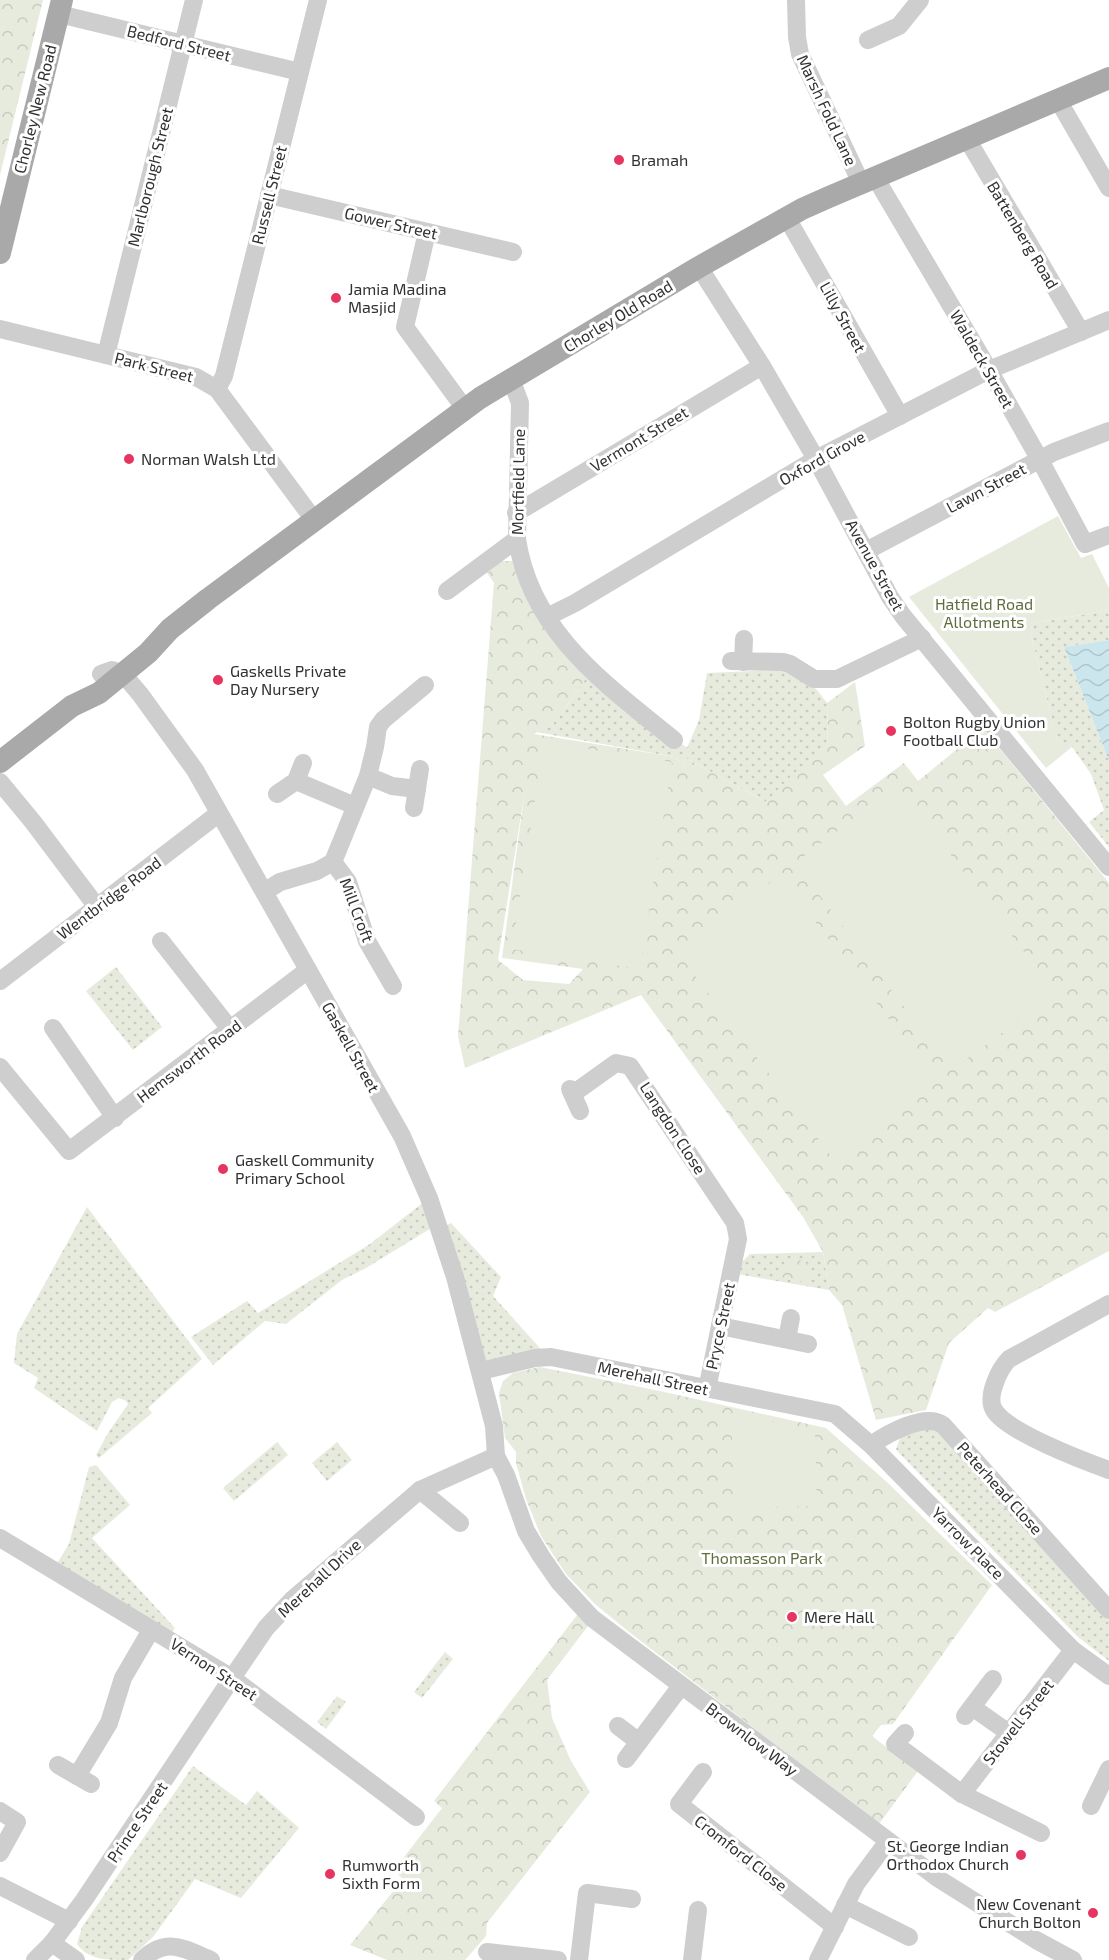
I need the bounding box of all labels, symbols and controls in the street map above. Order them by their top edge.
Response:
street label: Bedford Street [125,20,233,65]
street label: Chorley New Road [9,43,60,175]
street label: Marsh Fold Lane [793,51,861,168]
street label: Marlborough Street [123,105,176,248]
street label: Russell Street [247,144,290,246]
place label: Bramah [631,150,688,169]
marker: Bramah [612,153,626,167]
street label: Battenberg Road [984,177,1063,292]
street label: Gower Street [343,203,440,242]
street label: Chorley Old Road [560,276,676,356]
street label: Lilly Street [816,278,871,355]
place label: Jamia Madina Masjid [348,279,447,317]
marker: Jamia Madina Masjid [329,291,343,305]
street label: Waldeck Street [947,306,1018,411]
street label: Park Street [113,348,196,385]
street label: Vermont Street [586,402,691,475]
street label: Oxford Grove [775,426,868,489]
street label: Mortfield Lane [507,429,528,535]
place label: Norman Walsh Ltd [141,449,276,468]
marker: Norman Walsh Ltd [122,452,136,466]
street label: Lawn Street [943,459,1029,516]
street label: Avenue Street [842,516,908,614]
park label: Hatfield Road Allotments [935,594,1033,631]
place label: Gaskells Private Day Nursery [230,661,346,698]
marker: Gaskells Private Day Nursery [211,673,225,687]
place label: Bolton Rugby Union Football Club [903,712,1046,749]
marker: Bolton Rugby Union Football Club [884,724,898,738]
street label: Wentbridge Road [53,852,164,943]
street label: Mill Croft [337,875,378,945]
street label: Gaskell Street [319,998,384,1095]
street label: Hemsworth Road [133,1015,245,1106]
street label: Langdon Close [637,1078,710,1177]
place label: Gaskell Community Primary School [235,1150,375,1187]
marker: Gaskell Community Primary School [216,1162,230,1176]
street label: Pryce Street [701,1281,738,1371]
street label: Merehall Street [596,1357,710,1399]
street label: Peterhead Close [954,1437,1047,1538]
street label: Yarrow Place [928,1503,1008,1583]
street label: Merehall Drive [273,1534,364,1621]
park label: Thomasson Park [701,1548,823,1567]
place label: Mere Hall [804,1607,874,1626]
marker: Mere Hall [785,1610,799,1624]
street label: Vernon Street [167,1633,261,1704]
street label: Stowell Street [978,1675,1057,1768]
street label: Brownlow Way [703,1698,802,1780]
street label: Prince Street [103,1778,171,1866]
street label: Cromford Close [691,1811,791,1895]
place label: St. George Indian Orthodox Church [886,1836,1009,1873]
marker: St. George Indian Orthodox Church [1014,1848,1028,1862]
place label: Rumworth Sixth Form [342,1855,420,1892]
marker: Rumworth Sixth Form [323,1867,337,1881]
place label: New Covenant Church Bolton [976,1894,1081,1931]
marker: New Covenant Church Bolton [1086,1906,1100,1920]

